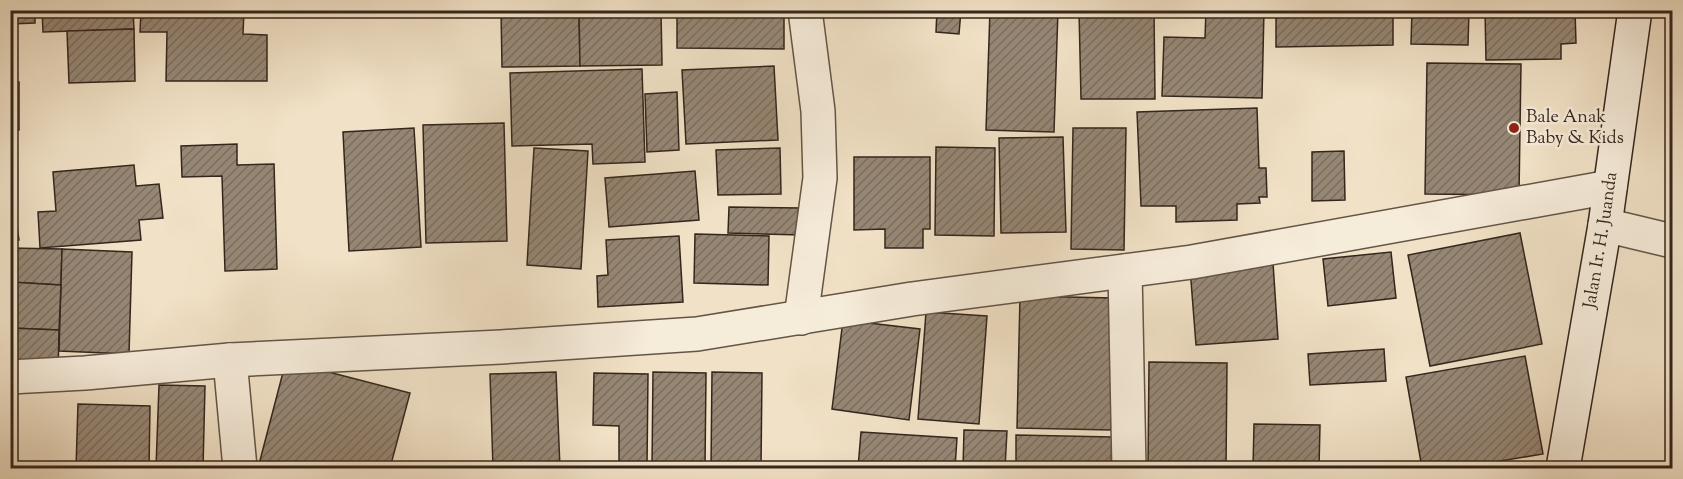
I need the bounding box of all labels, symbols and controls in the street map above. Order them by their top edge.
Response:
place label: Bale Anak Baby & Kids [1526,105,1624,152]
marker: Bale Anak Baby & Kids [1507,121,1521,135]
street label: Jalan Ir. H. Juanda [1578,170,1625,311]

